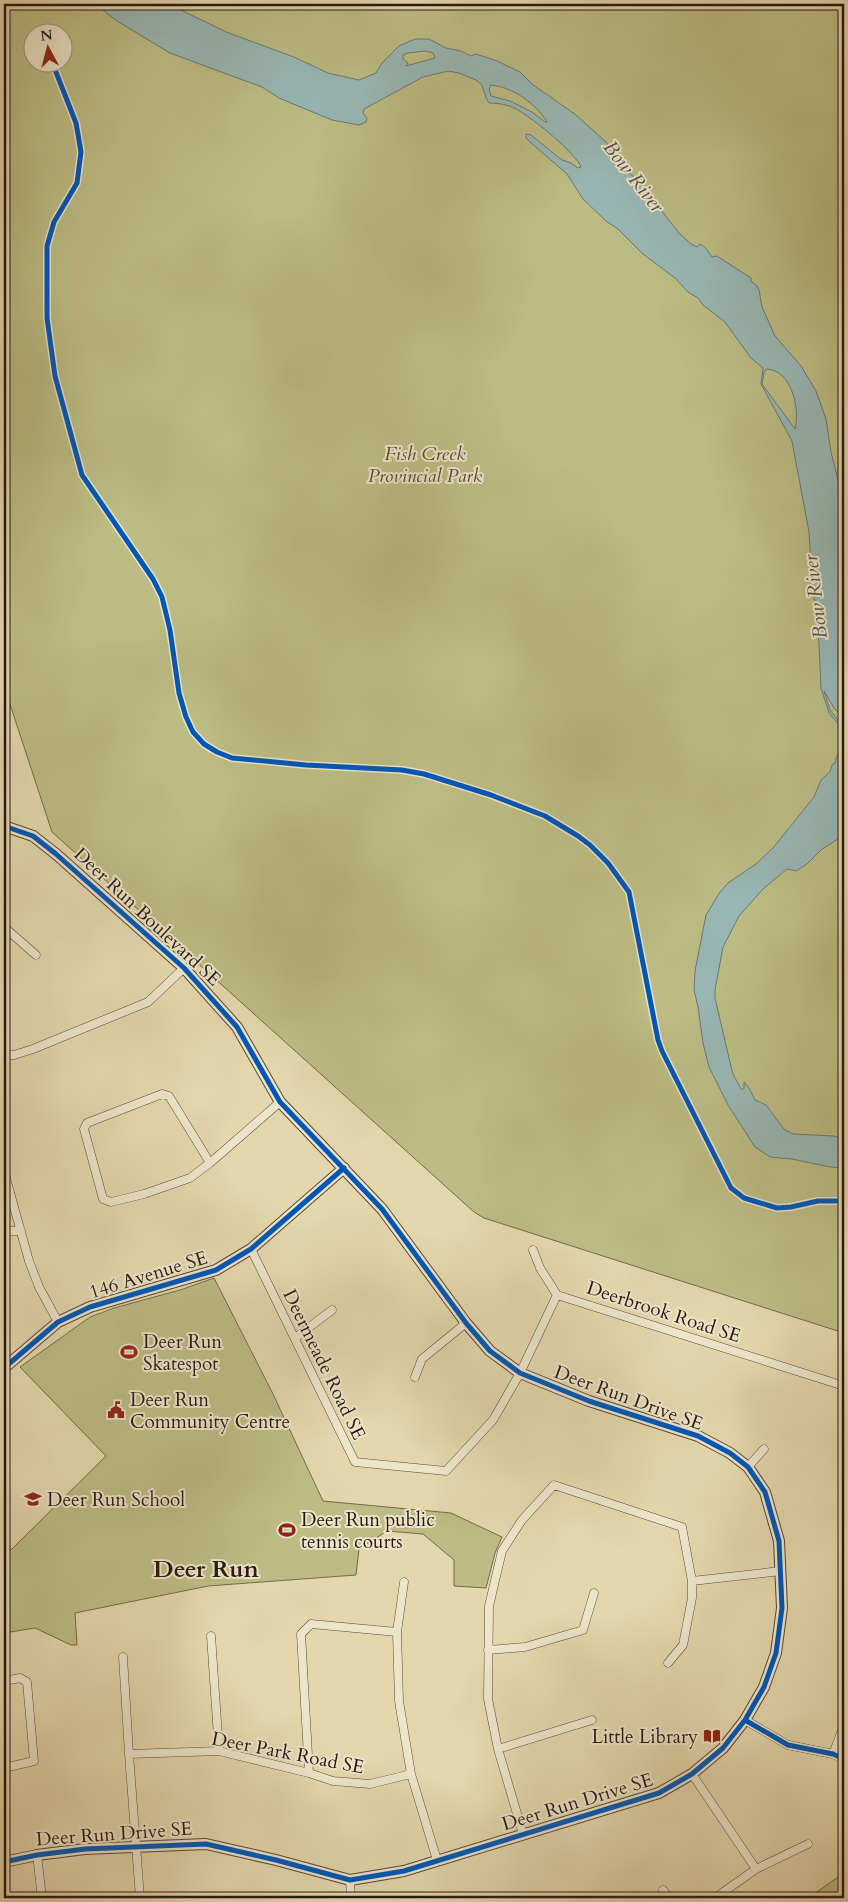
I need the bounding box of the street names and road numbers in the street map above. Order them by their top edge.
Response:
street label: Deer Run Boulevard SE [68,842,227,992]
street label: 146 Avenue SE [86,1245,211,1305]
street label: Deerbrook Road SE [583,1275,744,1349]
street label: Deermeade Road SE [276,1285,372,1444]
street label: Deer Run Drive SE [551,1359,707,1437]
street label: Deer Park Road SE [210,1725,366,1780]
street label: Deer Run Drive SE [499,1767,656,1837]
street label: Deer Run Drive SE [35,1816,193,1852]

